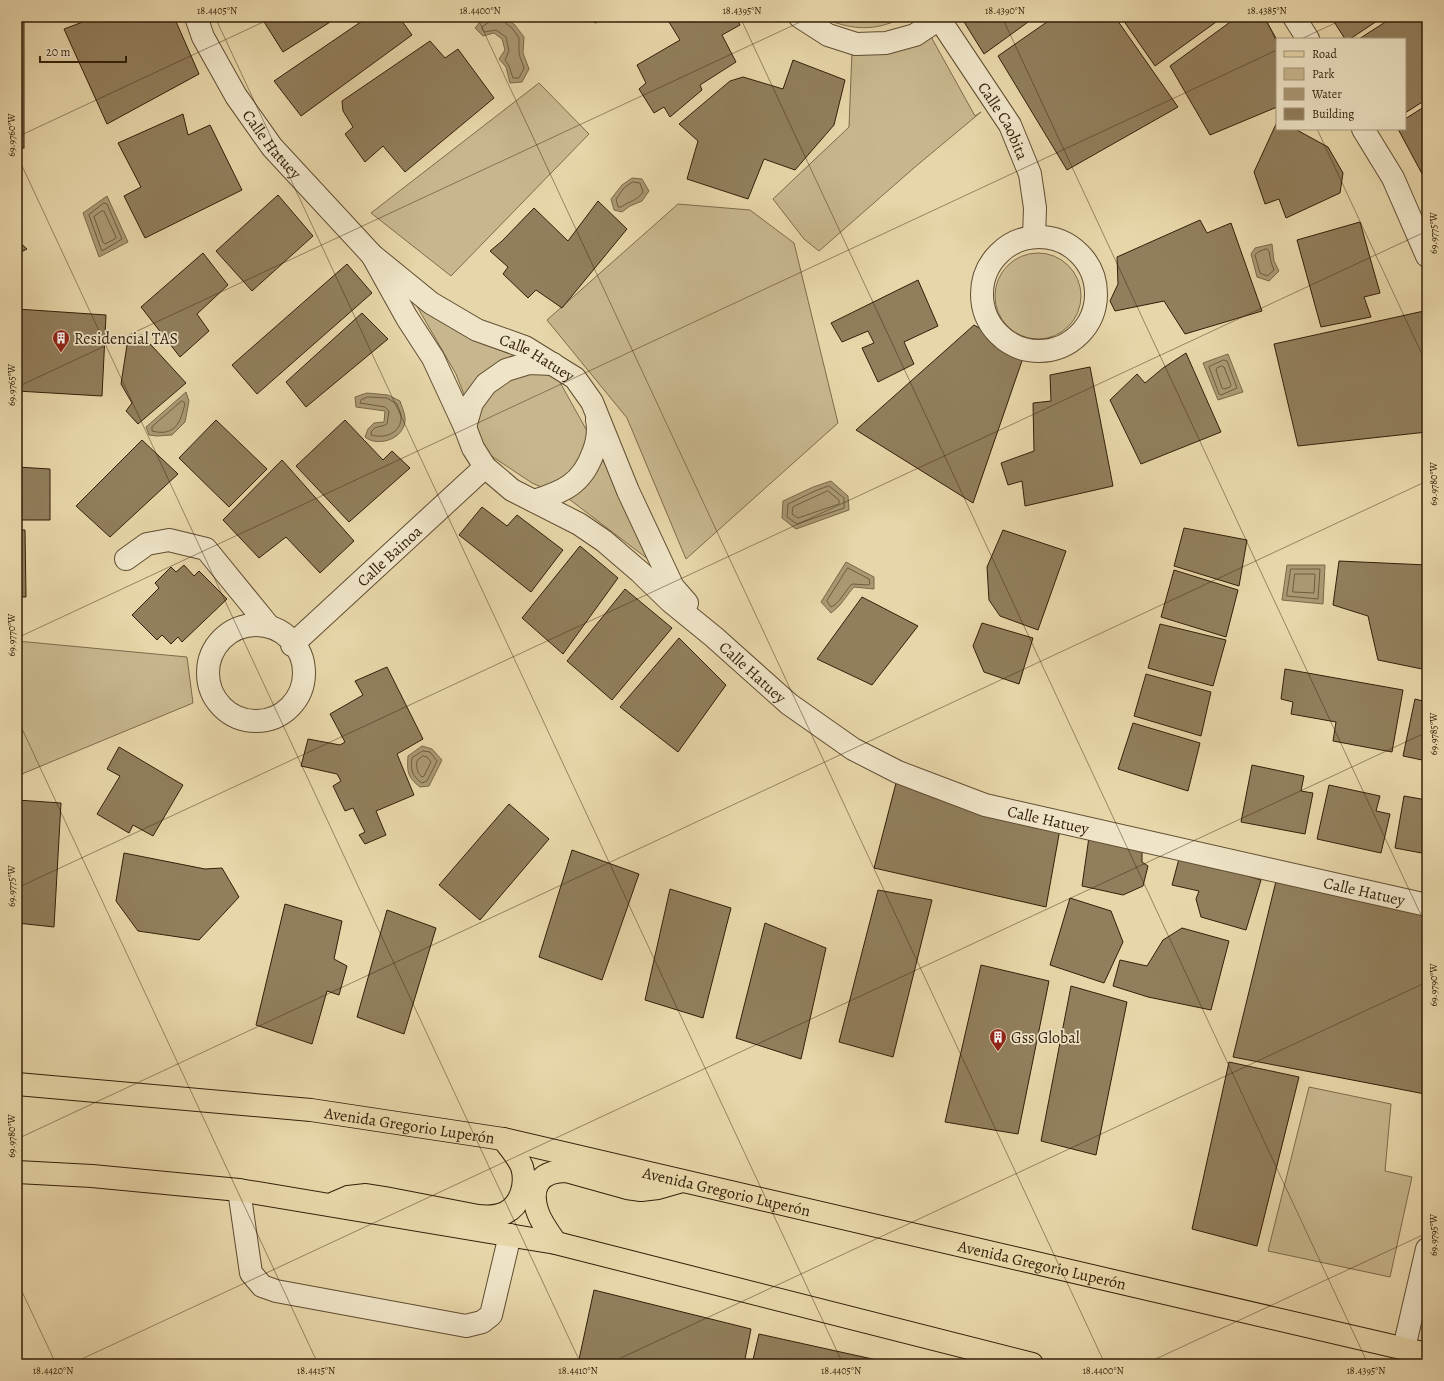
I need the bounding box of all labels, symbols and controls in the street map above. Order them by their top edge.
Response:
text: 18.4405°N [197,4,237,17]
text: 18.4400°N [459,4,501,17]
text: 18.4395°N [722,4,762,17]
text: 18.4390°N [985,4,1025,17]
text: 18.4385°N [1247,4,1287,17]
scale bar [40,38,126,64]
legend [1276,38,1406,130]
text: 20 m [46,44,70,60]
text: Road [1312,46,1338,62]
text: Park [1312,66,1335,82]
street label: Calle Caobita [972,78,1033,164]
text: Water [1311,86,1342,102]
street label: Calle Hatuey [237,105,307,185]
text: Building [1312,106,1354,122]
text: 69.9760°W [5,113,18,157]
text: 69.9775°W [1427,211,1440,254]
building icon: Residencial TAS [51,328,71,353]
place label: Residencial TAS [74,328,178,350]
street label: Calle Hatuey [496,329,579,388]
text: 69.9765°W [5,363,18,406]
text: 69.9780°W [1427,462,1440,506]
street label: Calle Bainoa [352,520,427,592]
text: 69.9770°W [5,613,18,656]
street label: Calle Hatuey [714,637,791,709]
text: 69.9785°W [1427,712,1440,755]
street label: Calle Hatuey [1005,800,1092,840]
text: 69.9775°W [5,864,18,907]
street label: Calle Hatuey [1321,872,1408,912]
text: 69.9790°W [1427,963,1440,1007]
building icon: Gss Global [988,1027,1008,1052]
place label: Gss Global [1011,1027,1080,1049]
street label: Avenida Gregorio Luperón [322,1102,496,1150]
text: 69.9780°W [5,1114,18,1158]
street label: Avenida Gregorio Luperón [639,1162,813,1222]
text: 69.9795°W [1427,1213,1440,1256]
street label: Avenida Gregorio Luperón [955,1235,1128,1296]
text: 18.4420°N [33,1364,73,1377]
text: 18.4415°N [297,1364,335,1377]
text: 18.4410°N [558,1364,598,1377]
text: 18.4405°N [821,1364,861,1377]
text: 18.4400°N [1082,1364,1124,1377]
text: 18.4395°N [1346,1364,1386,1377]

